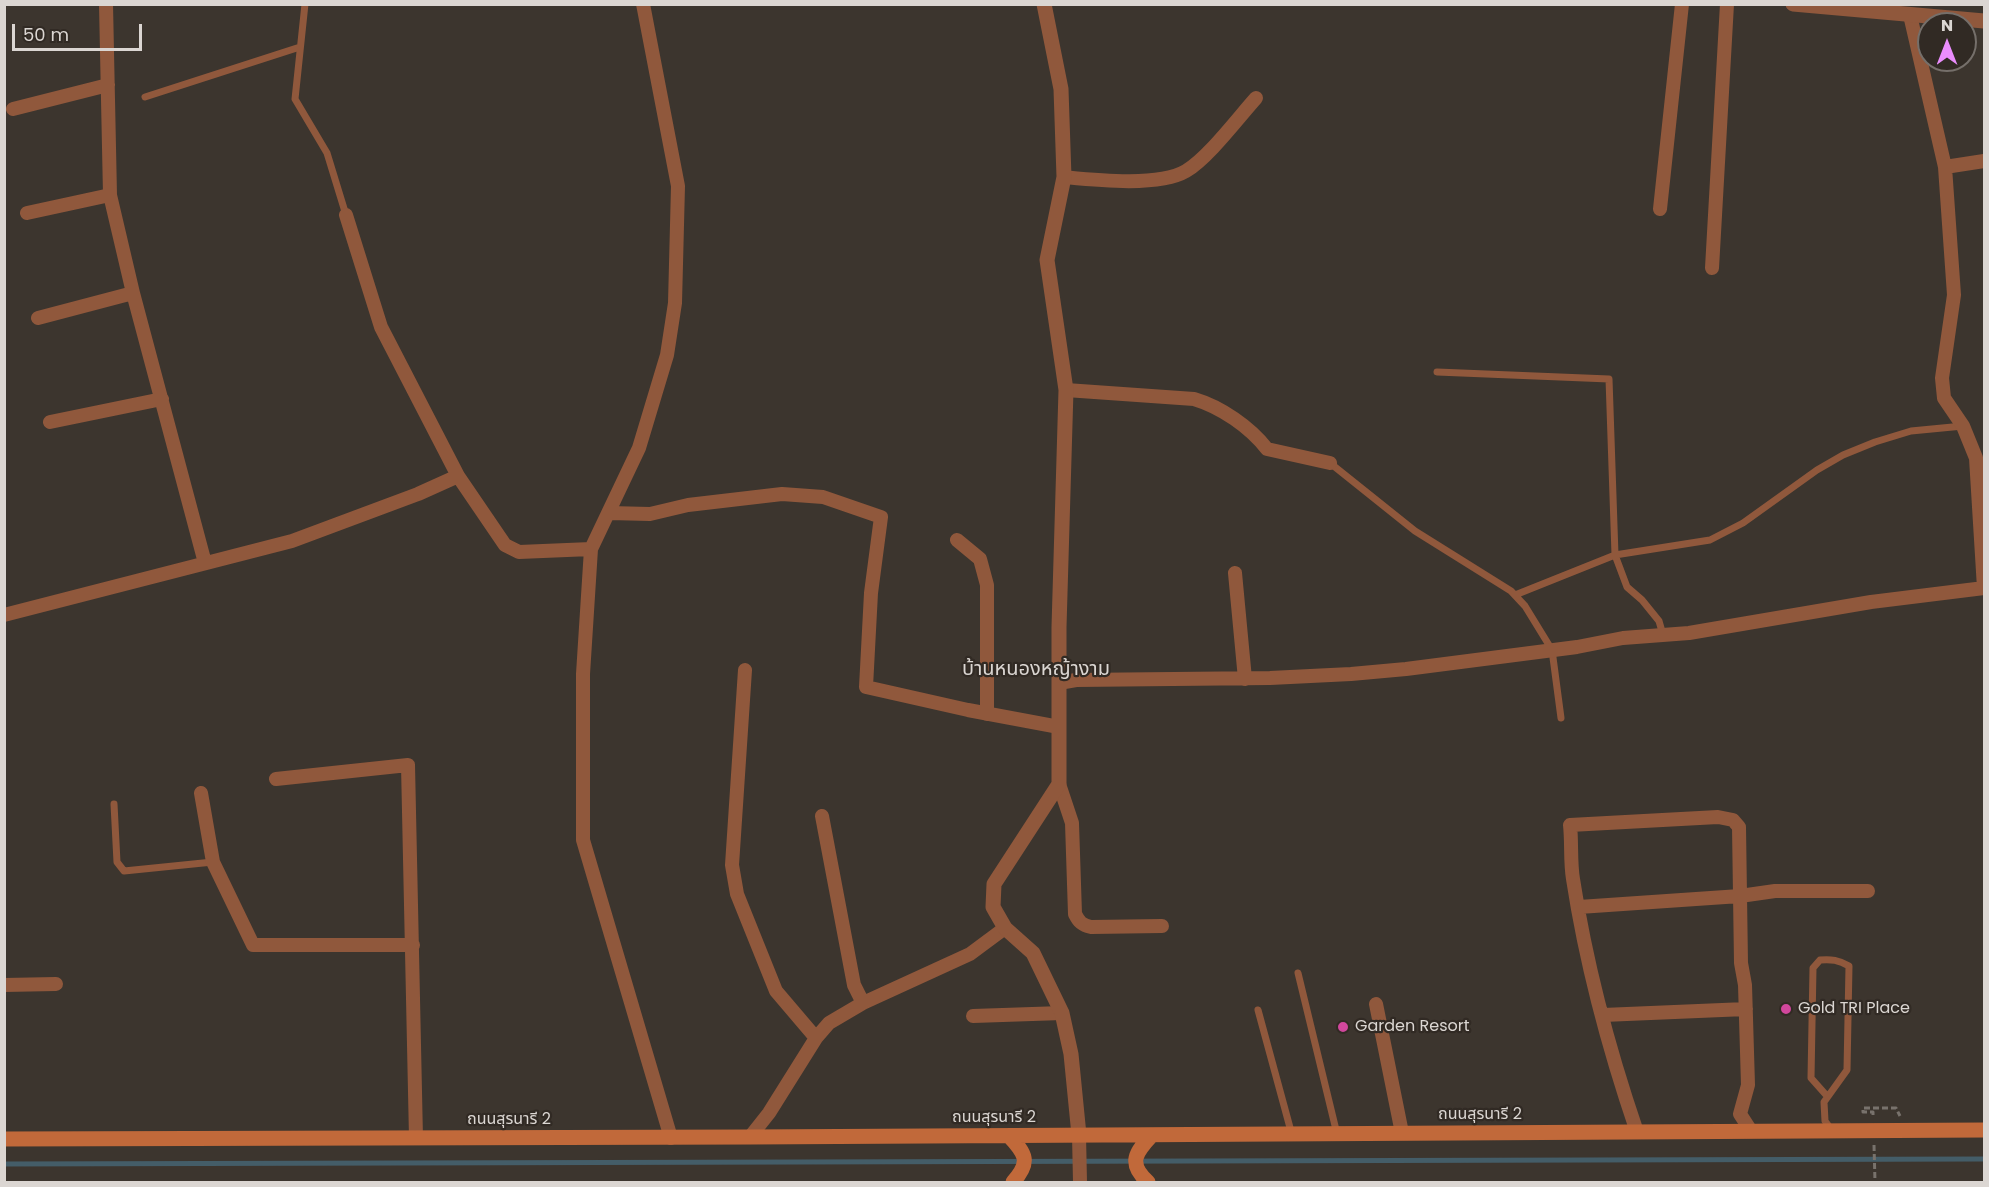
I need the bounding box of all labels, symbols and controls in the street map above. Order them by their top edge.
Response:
scale bar [15,12,146,50]
north arrow [1917,12,1977,72]
text: N [1941,14,1953,37]
text: 50 m [23,22,69,47]
district label: บ้านหนองหญ้างาม [962,658,1110,682]
place label: Gold TRI Place [1798,999,1910,1019]
marker: Gold TRI Place [1779,1002,1793,1016]
place label: Garden Resort [1355,1017,1470,1037]
marker: Garden Resort [1336,1020,1350,1034]
street label: ถนนสุรนารี 2 [1438,1105,1522,1125]
street label: ถนนสุรนารี 2 [952,1108,1036,1128]
street label: ถนนสุรนารี 2 [467,1110,551,1130]

